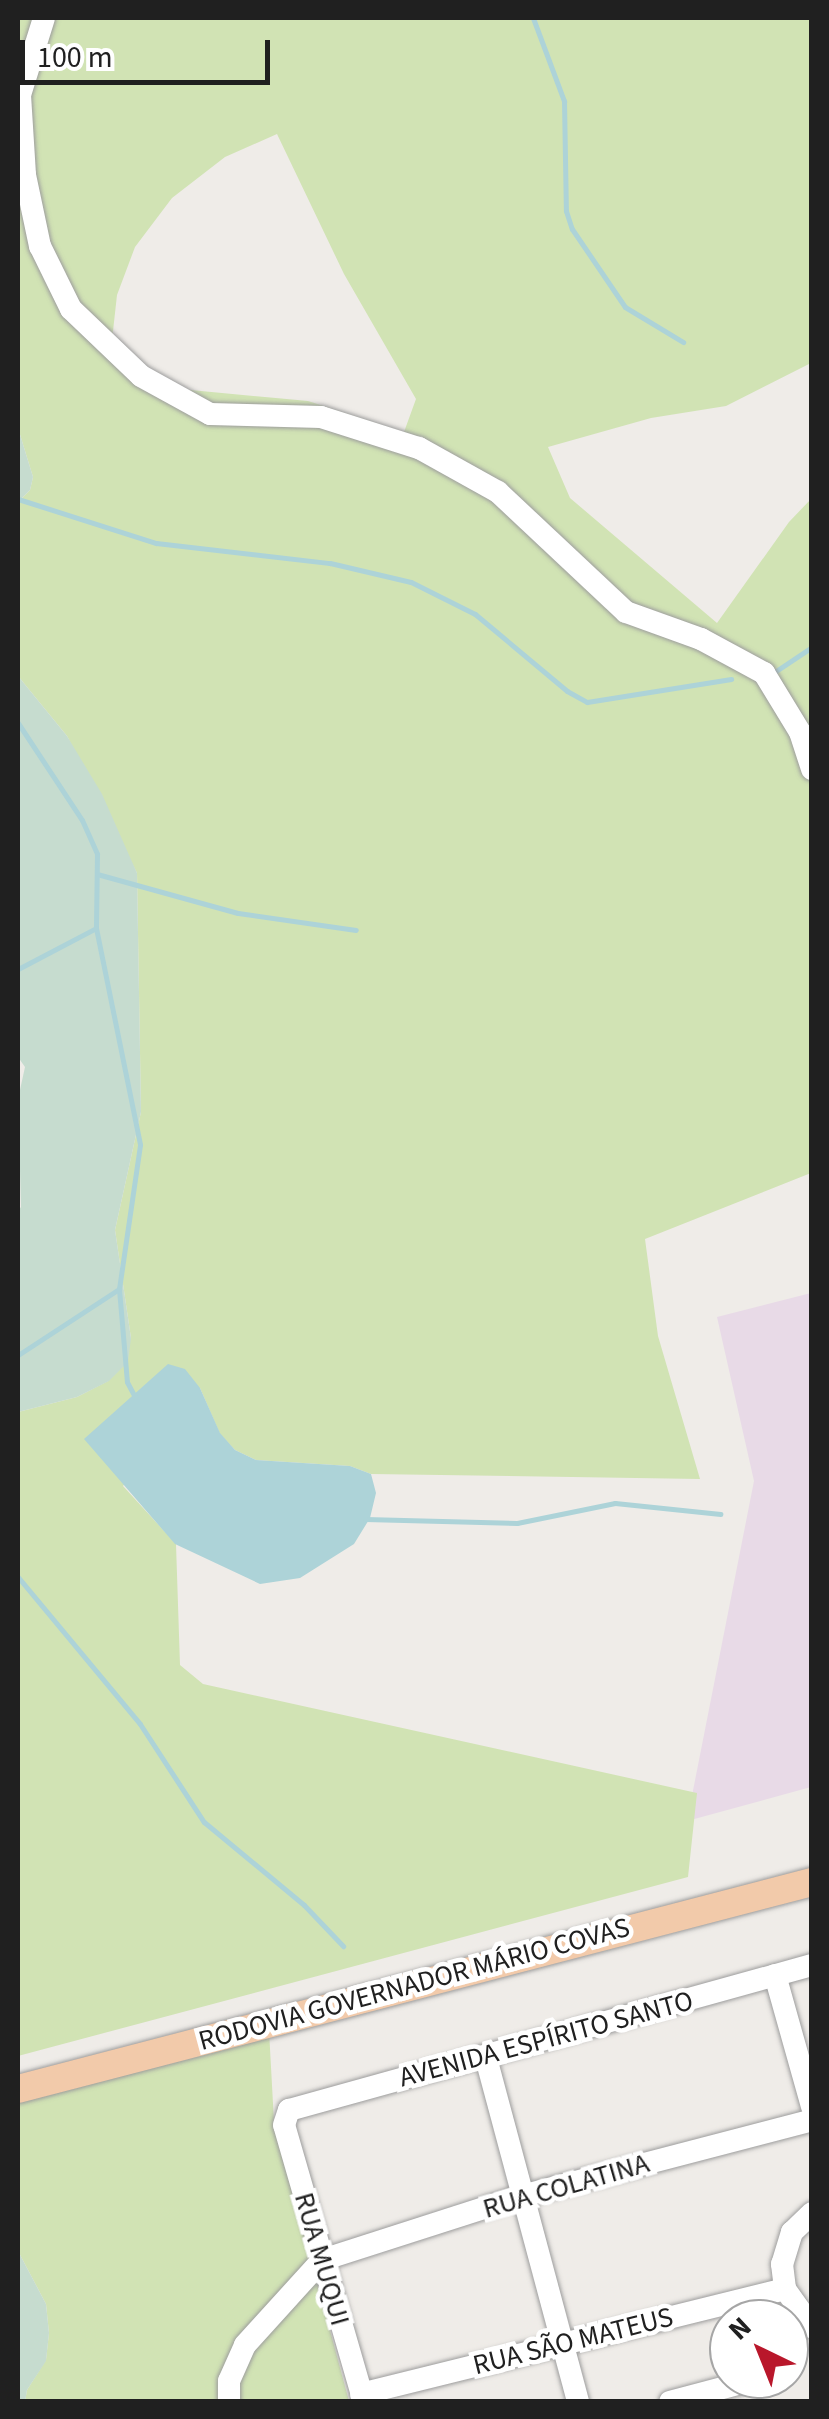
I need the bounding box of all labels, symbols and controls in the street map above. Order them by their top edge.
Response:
scale bar [25,20,275,82]
text: 100 m [37,36,113,79]
street label: RODOVIA GOVERNADOR MÁRIO COVAS [195,1910,633,2058]
street label: AVENIDA ESPÍRITO SANTO [395,1984,697,2094]
street label: RUA COLATINA [479,2146,653,2226]
street label: RUA MUQUI [287,2189,357,2329]
north arrow [709,2299,809,2399]
street label: RUA SÃO MATEUS [470,2300,676,2382]
text: N [719,2308,760,2350]

